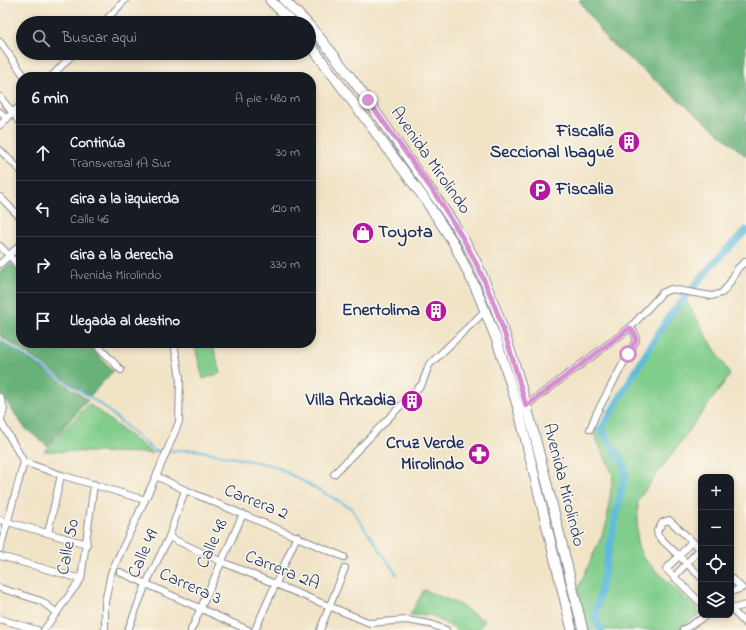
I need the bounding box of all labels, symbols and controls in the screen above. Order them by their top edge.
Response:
search box [16,16,316,60]
icon: search [30,27,52,49]
text: Buscar aquí [62,27,137,49]
text: 6 min [32,86,68,111]
text: A pie · 480 m [235,89,300,108]
route end [359,91,377,109]
street label: Avenida Mirolindo [383,102,477,220]
place label: Fiscalía Seccional Ibagué [490,119,615,167]
building icon: Fiscalía Seccional Ibagué [616,129,642,155]
text: Continúa [70,132,125,154]
icon: ahead [32,142,54,164]
text: 30 m [276,143,300,162]
text: Transversal 1A Sur [70,154,171,173]
parking icon: Fiscalia [527,177,553,203]
place label: Fiscalia [555,177,614,203]
text: Gira a la izquierda [70,188,179,210]
icon: left [32,198,54,220]
text: 120 m [270,199,300,218]
text: Calle 46 [70,210,109,229]
shop icon: Toyota [350,220,376,246]
place label: Toyota [378,220,433,247]
text: Gira a la derecha [70,244,173,266]
icon: right [32,254,54,276]
text: 330 m [270,255,300,274]
text: Avenida Mirolindo [70,266,161,285]
place label: Enertolima [342,298,420,324]
building icon: Enertolima [423,298,449,324]
icon: arrive [32,310,54,332]
text: Llegada al destino [70,310,180,332]
route start [619,345,637,363]
place label: Villa Arkadia [305,388,396,414]
building icon: Villa Arkadia [399,388,425,414]
street label: Avenida Mirolindo [535,421,591,549]
place label: Cruz Verde Mirolindo [386,431,465,478]
pharmacy icon: Cruz Verde Mirolindo [466,441,492,467]
map controls [698,474,734,618]
button: + [698,474,734,510]
street label: Carrera 2 [220,478,292,528]
button: − [698,510,734,546]
street label: Calle 48 [190,515,236,573]
street label: Calle 50 [51,517,87,577]
street label: Calle 49 [122,525,166,583]
street label: Carrera 2A [241,544,323,598]
button: locate [698,546,734,582]
street label: Carrera 3 [155,562,225,612]
button: layers [698,582,734,618]

